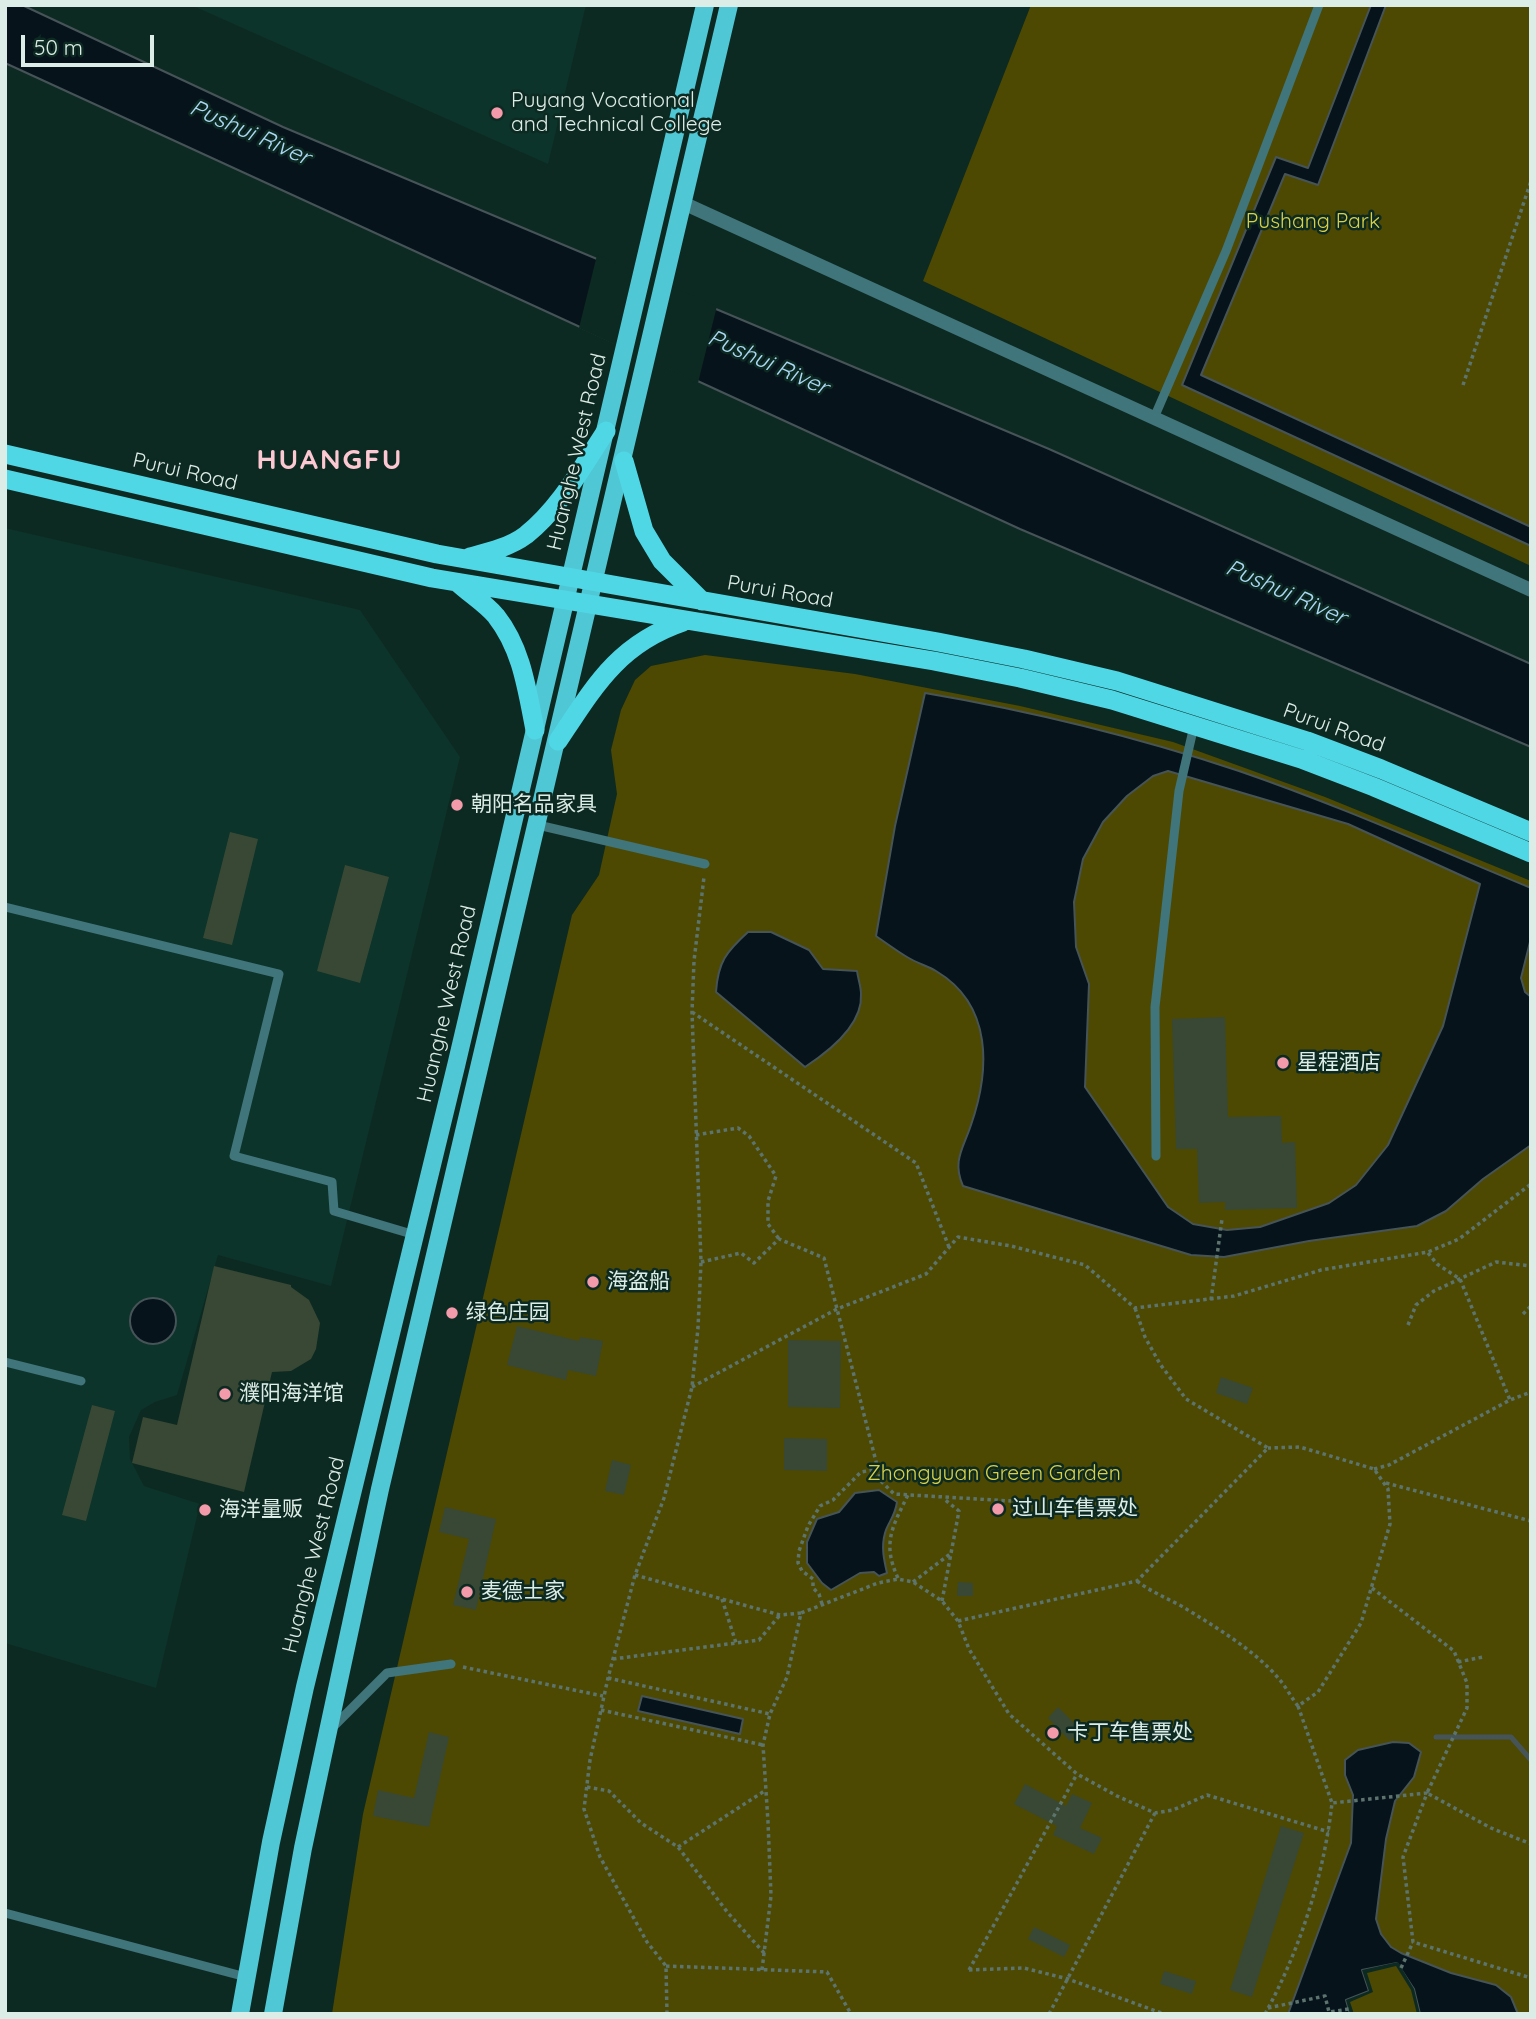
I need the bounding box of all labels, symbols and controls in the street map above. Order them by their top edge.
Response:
scale bar [24,21,158,65]
text: 50 m [34,34,83,60]
place label: Puyang Vocational and Technical College [511,88,722,138]
water label: Pushui River [185,94,315,172]
marker: Puyang Vocational and Technical College [489,105,505,121]
park label: Pushang Park [1246,209,1380,235]
water label: Pushui River [703,324,833,402]
street label: Huanghe West Road [542,351,612,553]
district label: HUANGFU [257,444,403,478]
street label: Purui Road [130,448,240,496]
water label: Pushui River [1221,554,1351,632]
street label: Purui Road [725,570,835,614]
street label: Purui Road [1280,698,1388,758]
place label: 朝阳名品家具 [471,792,597,818]
marker: 朝阳名品家具 [449,797,465,813]
street label: Huanghe West Road [412,903,482,1105]
place label: 星程酒店 [1297,1050,1381,1076]
marker: 星程酒店 [1275,1055,1291,1071]
place label: 海盗船 [607,1269,670,1295]
marker: 海盗船 [585,1274,601,1290]
place label: 绿色庄园 [466,1300,550,1326]
marker: 绿色庄园 [444,1305,460,1321]
place label: 濮阳海洋馆 [239,1381,344,1407]
marker: 濮阳海洋馆 [217,1386,233,1402]
street label: Huanghe West Road [277,1454,351,1656]
park label: Zhongyuan Green Garden [867,1461,1121,1487]
place label: 过山车售票处 [1012,1496,1138,1522]
place label: 海洋量贩 [219,1497,303,1523]
marker: 过山车售票处 [990,1501,1006,1517]
marker: 海洋量贩 [197,1502,213,1518]
place label: 麦德士家 [481,1579,565,1605]
marker: 麦德士家 [459,1584,475,1600]
place label: 卡丁车售票处 [1067,1720,1193,1746]
marker: 卡丁车售票处 [1045,1725,1061,1741]

